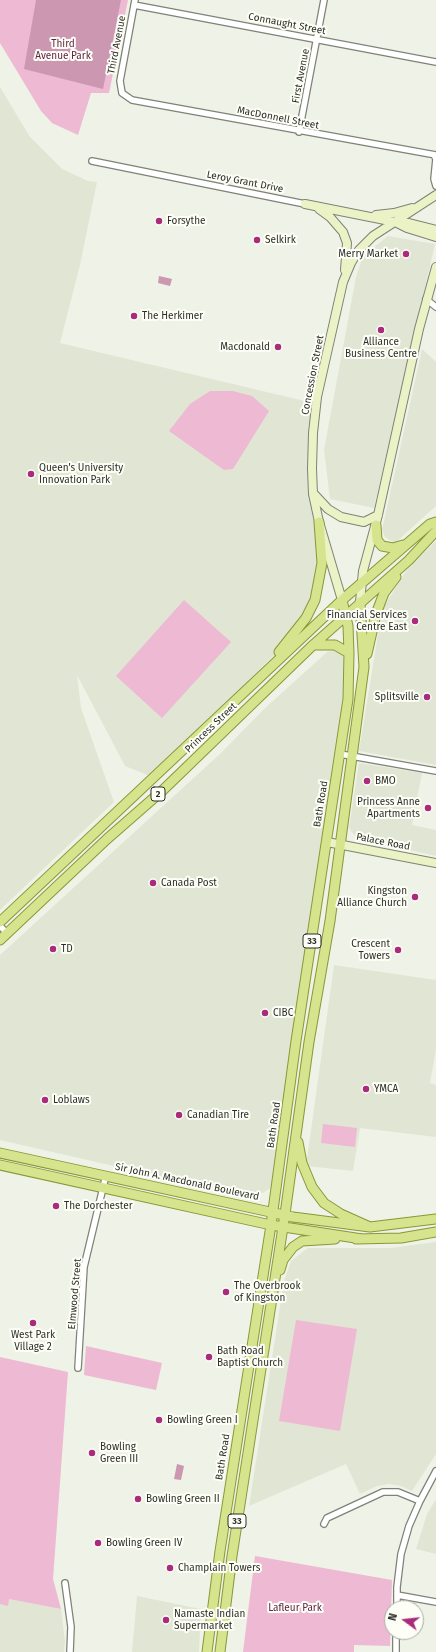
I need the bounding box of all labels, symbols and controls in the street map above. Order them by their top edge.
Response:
street label: Connaught Street [247,11,327,37]
street label: Third Avenue [105,15,129,75]
park label: Third Avenue Park [35,38,91,62]
street label: First Avenue [290,48,312,104]
street label: MacDonnell Street [236,104,320,132]
street label: Leroy Grant Drive [206,169,284,195]
place label: Forsythe [167,215,205,227]
marker: Forsythe [154,216,164,226]
place label: Selkirk [265,234,296,246]
marker: Selkirk [252,235,262,245]
place label: Merry Market [338,248,398,260]
marker: Merry Market [401,249,411,259]
place label: The Herkimer [142,310,203,322]
marker: The Herkimer [129,311,139,321]
marker: Alliance Business Centre [376,325,386,335]
street label: Concession Street [299,334,327,416]
place label: Alliance Business Centre [345,336,417,360]
place label: Macdonald [220,341,270,353]
marker: Macdonald [273,342,283,352]
place label: Queen's University Innovation Park [39,462,123,486]
marker: Queen's University Innovation Park [26,469,36,479]
place label: Financial Services Centre East [327,609,407,632]
marker: Financial Services Centre East [410,616,420,626]
place label: Splitsville [375,691,419,703]
marker: Splitsville [422,692,432,702]
street label: Princess Street [183,700,239,756]
place label: BMO [375,775,396,787]
marker: BMO [362,776,372,786]
street label: Bath Road [311,780,331,828]
road number: 2 [151,787,165,801]
place label: Princess Anne Apartments [357,796,420,820]
marker: Princess Anne Apartments [423,803,433,813]
street label: Palace Road [355,831,411,853]
place label: Canada Post [161,877,217,889]
marker: Canada Post [148,878,158,888]
place label: Kingston Alliance Church [337,885,407,908]
marker: Kingston Alliance Church [410,892,420,902]
road number: 33 [303,934,321,948]
place label: Crescent Towers [351,938,390,962]
place label: TD [61,943,73,955]
marker: TD [48,944,58,954]
marker: Crescent Towers [393,945,403,955]
place label: CIBC [273,1007,293,1019]
marker: CIBC [260,1008,270,1018]
place label: YMCA [374,1083,398,1095]
marker: YMCA [361,1084,371,1094]
place label: Loblaws [53,1094,90,1106]
marker: Loblaws [40,1095,50,1105]
street label: Bath Road [265,1101,283,1149]
place label: Canadian Tire [187,1109,249,1121]
marker: Canadian Tire [174,1110,184,1120]
street label: Sir John A. Macdonald Boulevard [114,1161,260,1203]
place label: The Dorchester [64,1200,132,1212]
marker: The Dorchester [51,1201,61,1211]
street label: Elmwood Street [66,1258,84,1330]
place label: The Overbrook of Kingston [234,1280,301,1304]
marker: The Overbrook of Kingston [221,1287,231,1297]
marker: West Park Village 2 [28,1318,38,1328]
place label: West Park Village 2 [11,1329,55,1352]
place label: Bath Road Baptist Church [217,1345,283,1368]
marker: Bath Road Baptist Church [204,1352,214,1362]
place label: Bowling Green I [167,1414,238,1426]
marker: Bowling Green I [154,1415,164,1425]
street label: Bath Road [213,1433,233,1481]
place label: Bowling Green III [100,1441,138,1464]
marker: Bowling Green III [87,1448,97,1458]
place label: Bowling Green II [146,1493,220,1505]
marker: Bowling Green II [133,1494,143,1504]
road number: 33 [228,1514,246,1528]
place label: Bowling Green IV [106,1537,182,1549]
marker: Bowling Green IV [93,1538,103,1548]
place label: Champlain Towers [178,1562,260,1574]
marker: Champlain Towers [165,1563,175,1573]
north arrow [384,1600,424,1640]
park label: Lafleur Park [268,1602,322,1614]
place label: Namaste Indian Supermarket [174,1608,245,1632]
text: N [386,1612,400,1622]
marker: Namaste Indian Supermarket [161,1615,171,1625]

